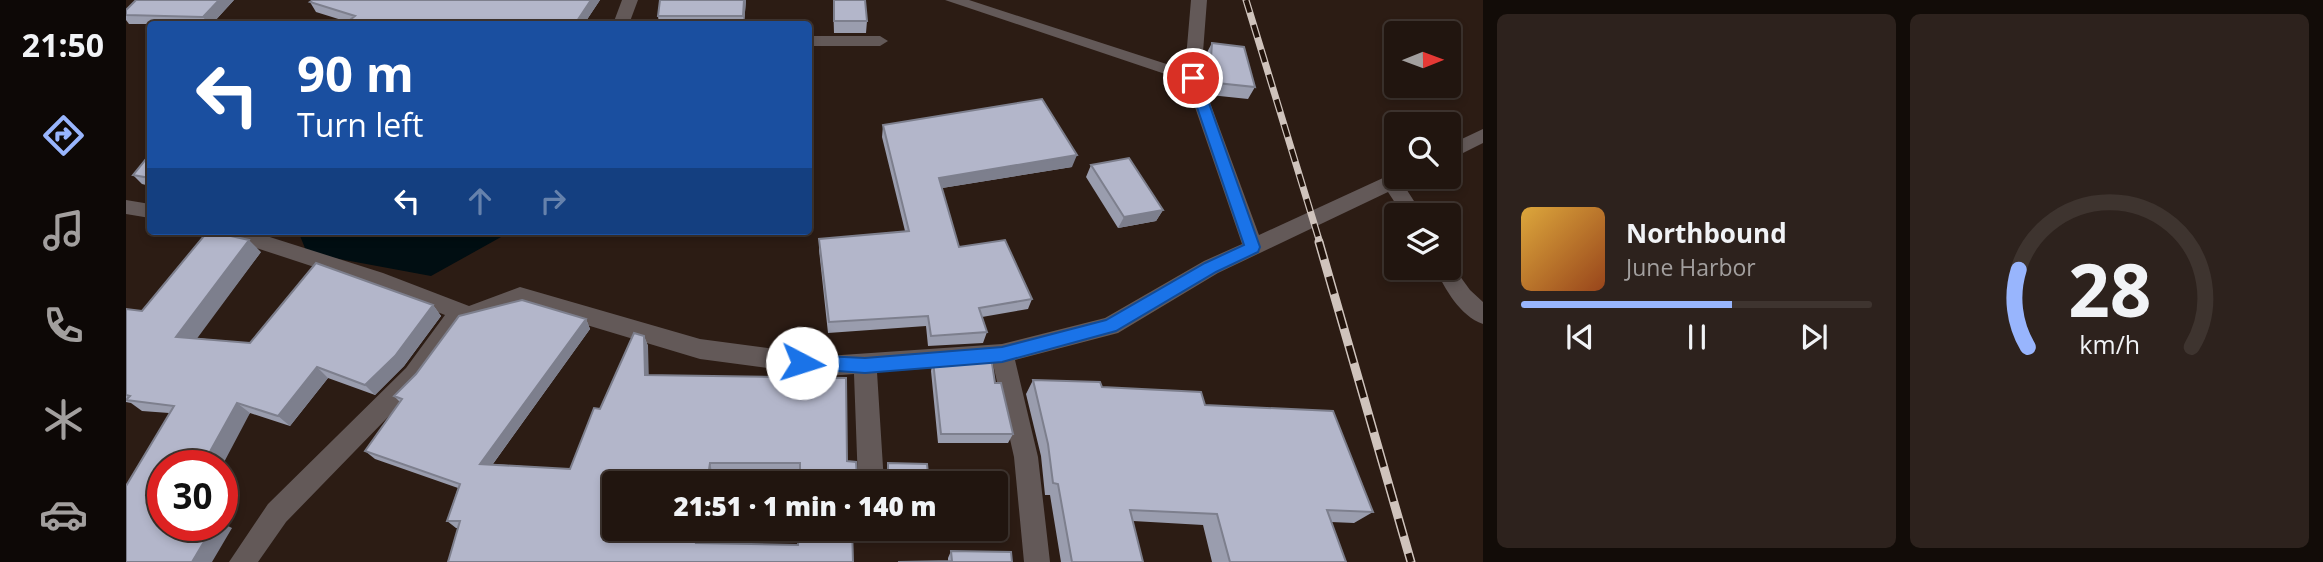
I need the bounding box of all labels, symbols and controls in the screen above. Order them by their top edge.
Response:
north arrow [1384,21,1461,98]
map controls [1384,21,1461,280]
text: 21:50 [22,23,104,66]
text: 90 m [297,40,414,106]
pin [1163,48,1223,108]
icon: left [182,49,273,140]
icon: arrive [1174,59,1212,97]
text: Turn left [297,103,423,146]
icon: directions [39,111,88,160]
button: search [1384,112,1461,189]
icon: left [388,182,426,220]
icon: ahead [461,182,499,220]
icon: right [534,182,572,220]
button: layers [1384,203,1461,280]
icon: music [39,206,88,255]
text: Northbound [1626,215,1787,251]
text: 28 [2068,239,2151,338]
text: June Harbor [1626,251,1756,283]
icon: phone [39,301,88,350]
icon: previous [1561,318,1599,356]
icon: pause [1678,318,1716,356]
icon: next [1795,318,1833,356]
position arrow [765,326,839,400]
text: km/h [2079,327,2140,361]
icon: climate [39,395,88,444]
speed limit sign: 30 [147,450,238,541]
text: 21:51 · 1 min · 140 m [674,488,936,524]
icon: car [39,490,88,539]

